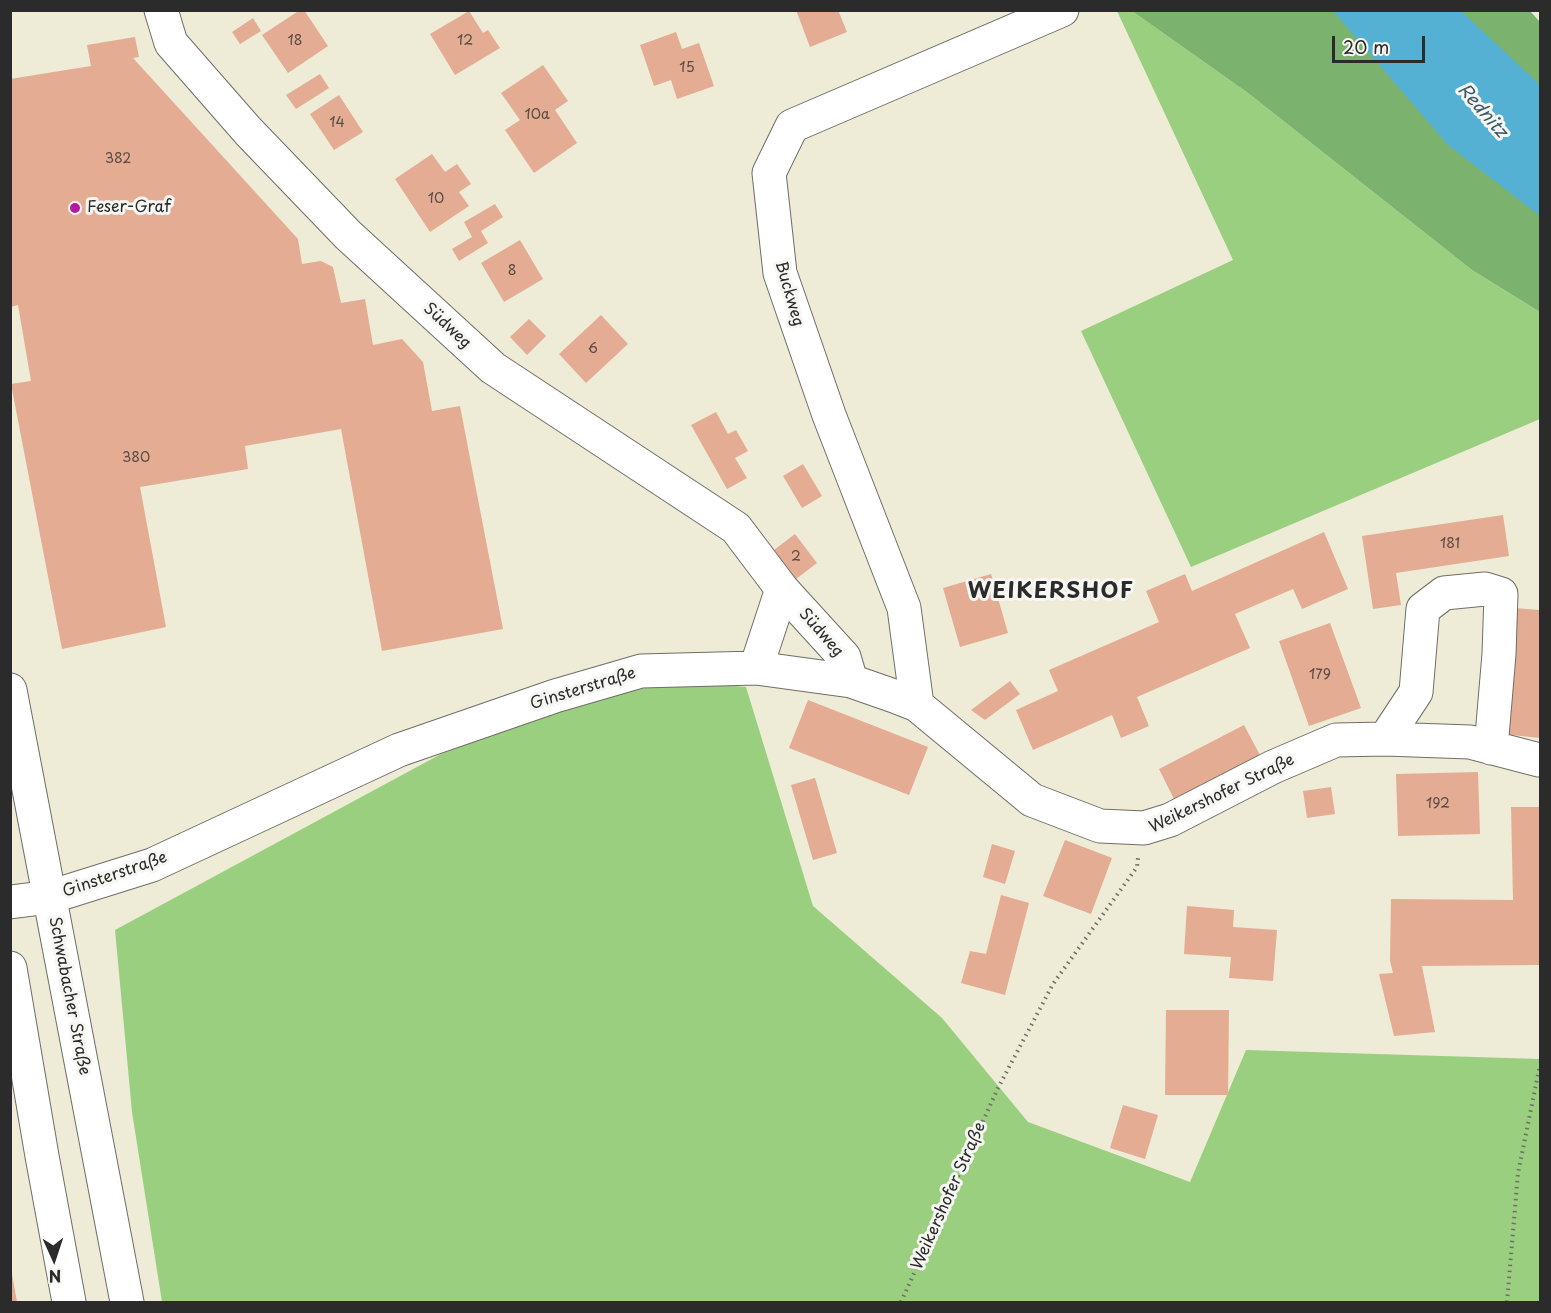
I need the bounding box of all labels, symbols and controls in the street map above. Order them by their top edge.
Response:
scale bar [1335,24,1428,62]
house number: 18 [287,33,303,49]
house number: 12 [457,33,473,49]
text: 20 m [1343,33,1389,60]
house number: 15 [679,60,695,76]
water label: Rednitz [1453,80,1511,142]
house number: 10a [524,107,550,123]
house number: 14 [329,115,345,131]
house number: 382 [105,151,131,167]
house number: 10 [428,191,444,207]
place label: Feser-Graf [87,198,171,218]
marker: Feser-Graf [68,201,82,215]
street label: Buckweg [771,259,807,329]
house number: 8 [508,263,516,279]
street label: Südweg [419,299,475,353]
house number: 6 [588,341,598,357]
house number: 380 [122,450,150,466]
house number: 181 [1440,536,1460,552]
house number: 2 [791,549,801,565]
district label: WEIKERSHOF [969,579,1133,605]
street label: Südweg [795,605,847,661]
street label: Ginsterstraße [528,664,638,714]
house number: 179 [1309,667,1331,683]
street label: Weikershofer Straße [1146,750,1298,838]
house number: 192 [1426,796,1450,812]
street label: Ginsterstraße [60,848,170,902]
street label: Schwabacher Straße [44,915,94,1077]
street label: Weikershofer Straße [908,1119,990,1273]
north arrow [24,1229,84,1289]
text: N [48,1265,62,1289]

